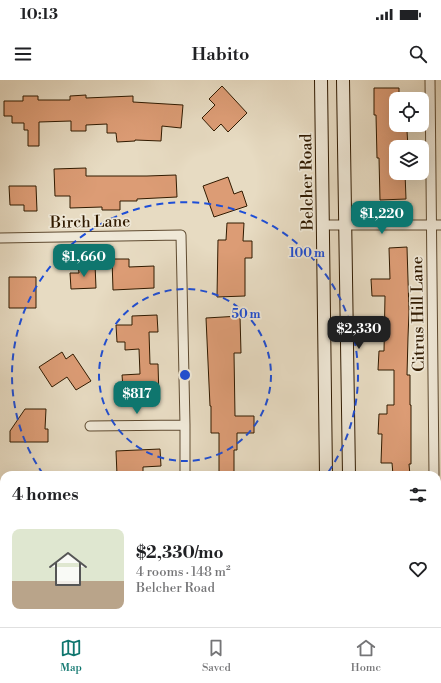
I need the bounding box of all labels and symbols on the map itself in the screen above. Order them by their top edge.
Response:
street label: Belcher Road [296,133,318,232]
pin: $1,220 [349,201,415,235]
street label: Birch Lane [49,211,130,233]
pin: $1,660 [51,244,117,278]
text: 100 m [289,246,325,261]
street label: Citrus Hill Lane [407,256,429,372]
text: 50 m [231,307,261,322]
pin: $2,330 [326,316,392,350]
centre of rings [178,368,192,382]
pin: $817 [113,381,161,415]

